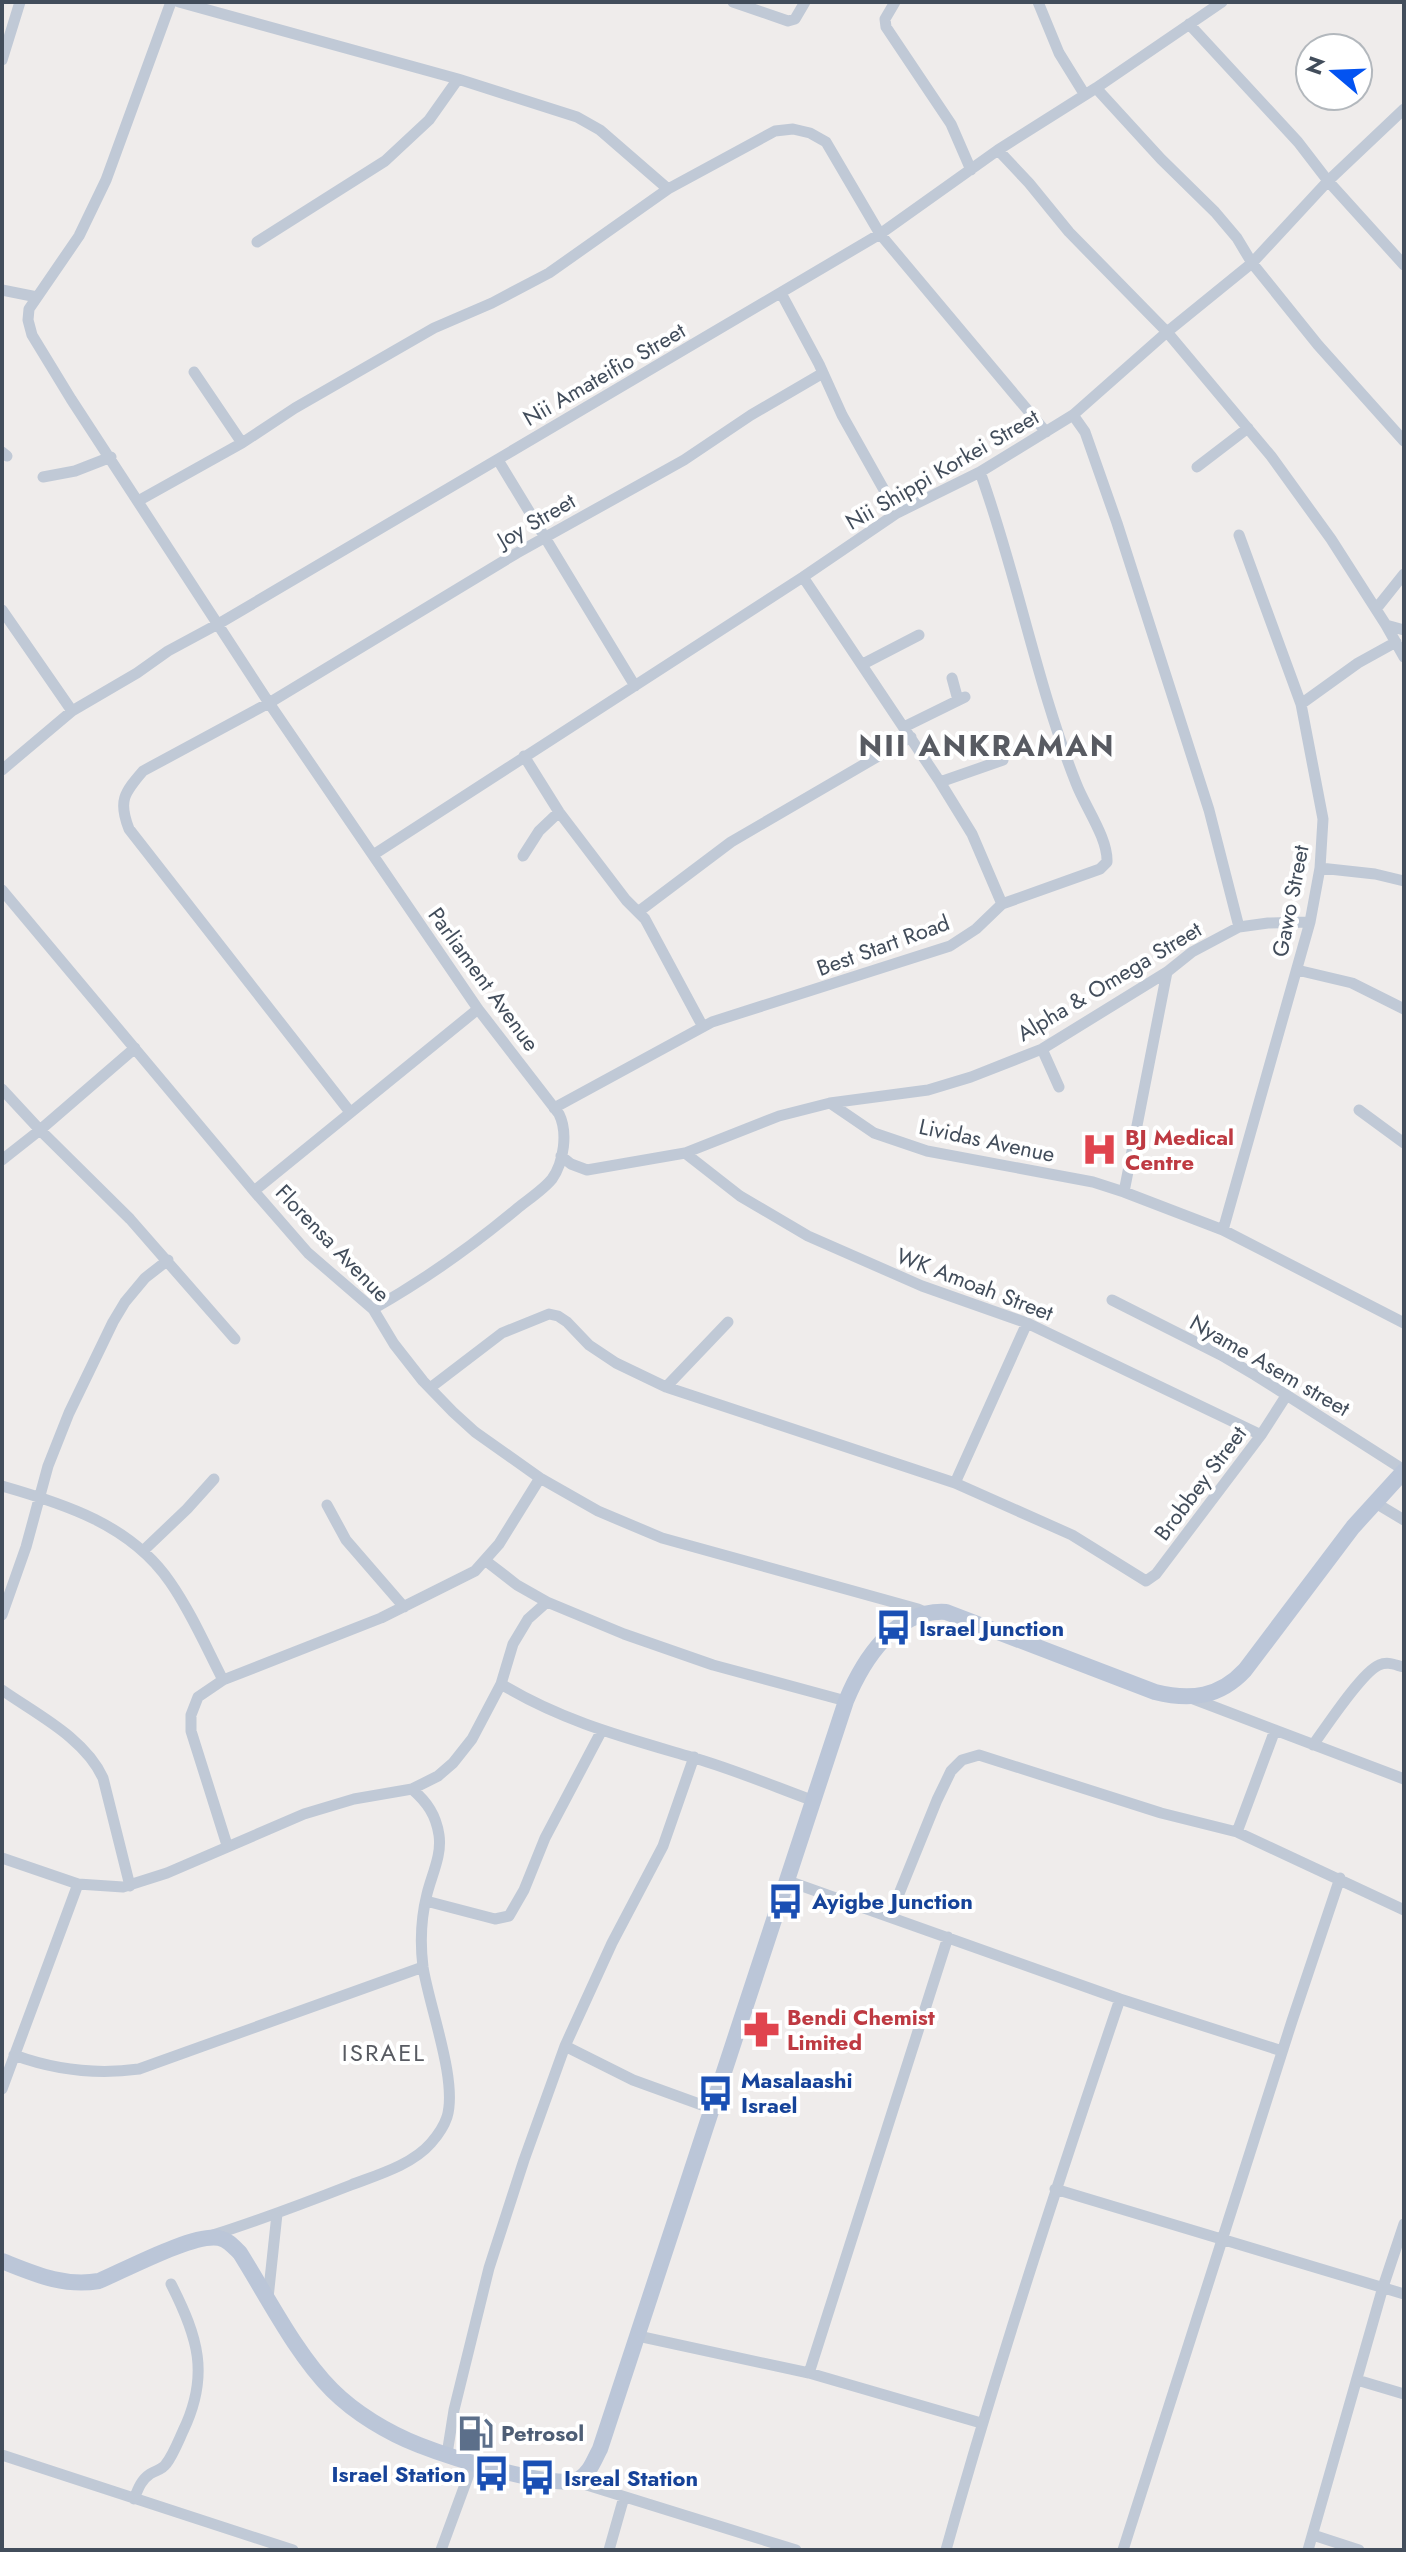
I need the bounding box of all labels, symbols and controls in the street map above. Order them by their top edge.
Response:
north arrow [1294,32,1374,112]
text: N [1297,52,1333,79]
street label: Nii Amateifio Street [517,314,692,434]
street label: Nii Shippi Korkei Street [839,400,1045,538]
street label: Joy Street [488,484,582,557]
district label: NII ANKRAMAN [859,724,1115,767]
street label: Gawo Street [1263,842,1317,960]
street label: Parliament Avenue [421,900,547,1058]
street label: Best Start Road [812,906,954,984]
street label: Alpha & Omega Street [1011,913,1208,1049]
street label: Lividas Avenue [916,1110,1058,1170]
place label: BJ Medical Centre [1125,1121,1234,1178]
hospital icon: BJ Medical Centre [1080,1131,1118,1169]
street label: Florensa Avenue [268,1177,398,1309]
street label: WK Amoah Street [892,1239,1059,1329]
street label: Nyame Asem street [1184,1306,1357,1424]
street label: Brobbey Street [1146,1418,1254,1547]
bus stop icon: Israel Junction [874,1609,912,1647]
place label: Israel Junction [919,1612,1064,1644]
bus stop icon: Ayigbe Junction [767,1882,805,1920]
place label: Ayigbe Junction [811,1885,973,1917]
place label: Bendi Chemist Limited [787,2001,935,2058]
pharmacy icon: Bendi Chemist Limited [742,2011,780,2049]
district label: ISRAEL [342,2035,426,2070]
place label: Masalaashi Israel [741,2064,853,2121]
bus stop icon: Masalaashi Israel [696,2074,734,2112]
fuel station icon: Petrosol [456,2414,494,2452]
place label: Petrosol [501,2417,584,2449]
bus stop icon: Israel Station [473,2455,511,2493]
place label: Israel Station [332,2458,466,2490]
bus stop icon: Isreal Station [519,2459,557,2497]
place label: Isreal Station [564,2462,698,2494]

